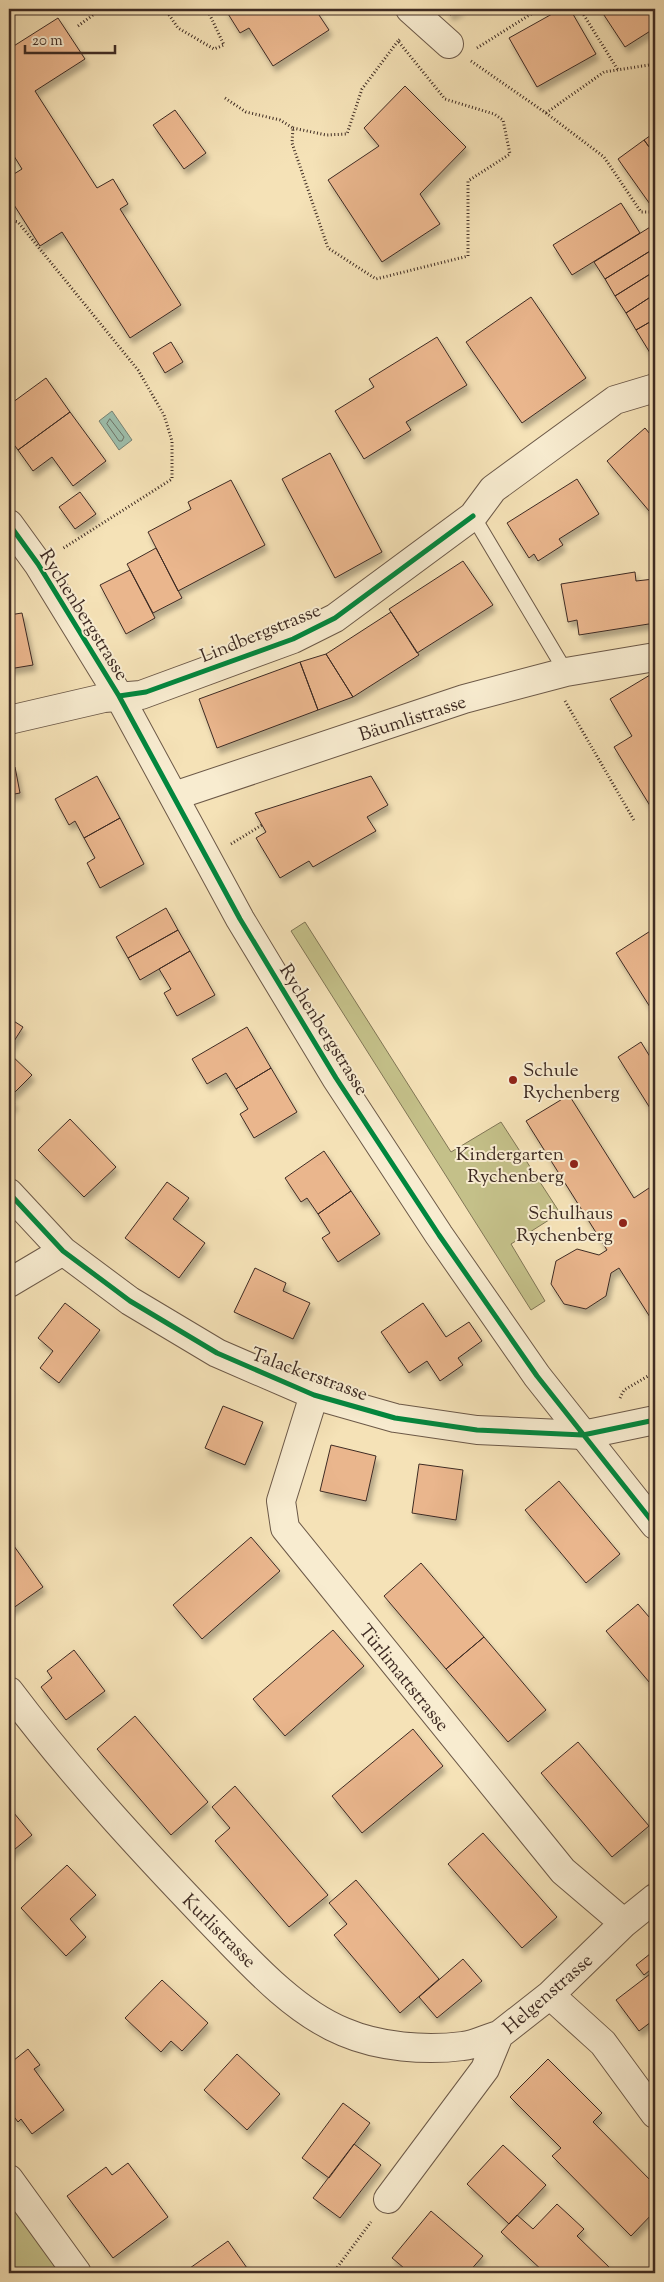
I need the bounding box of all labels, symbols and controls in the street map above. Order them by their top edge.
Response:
scale bar [25,22,115,54]
text: 20 m [32,31,63,52]
street label: Rychenbergstrasse [32,544,134,686]
street label: Lindbergstrasse [197,598,325,671]
street label: Bäumlistrasse [356,689,470,749]
street label: Rychenbergstrasse [272,959,374,1101]
place label: Schule Rychenberg [523,1058,620,1107]
marker: Schule Rychenberg [507,1074,519,1086]
place label: Kindergarten Rychenberg [456,1142,564,1191]
marker: Kindergarten Rychenberg [568,1158,580,1170]
place label: Schulhaus Rychenberg [516,1201,613,1250]
marker: Schulhaus Rychenberg [617,1217,629,1229]
street label: Talackerstrasse [247,1342,371,1409]
street label: Türlimattstrasse [351,1619,455,1738]
street label: Kurlistrasse [175,1888,262,1975]
street label: Helgenstrasse [498,1948,600,2042]

